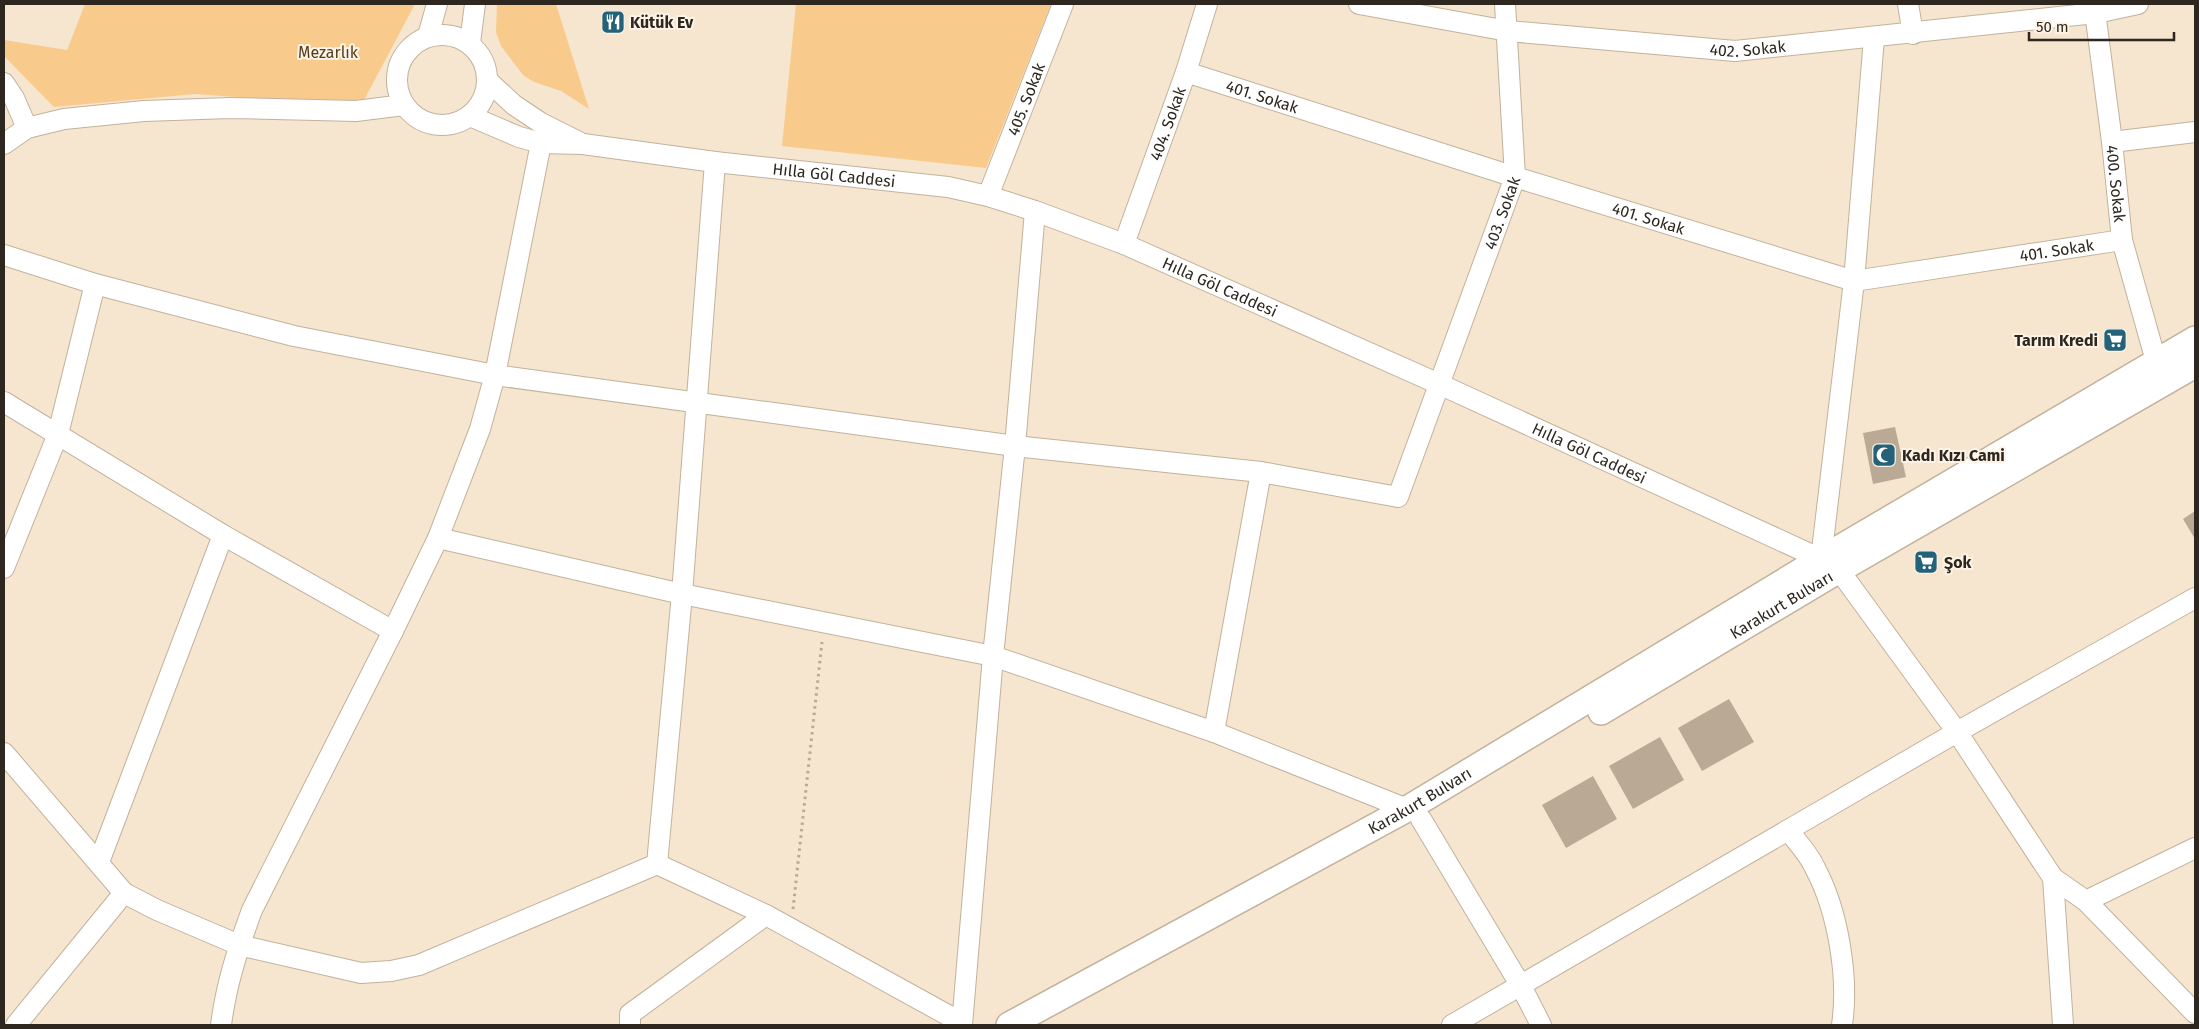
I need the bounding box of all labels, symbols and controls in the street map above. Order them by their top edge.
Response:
restaurant icon: Kütük Ev [600,9,626,35]
scale bar [2029,10,2174,42]
place label: Kütük Ev [630,13,694,32]
text: 50 m [2036,18,2069,36]
street label: 402. Sokak [1709,36,1787,60]
park label: Mezarlık [298,43,359,62]
street label: 405. Sokak [1003,59,1049,138]
street label: 401. Sokak [1224,76,1302,117]
street label: 404. Sokak [1145,83,1190,163]
street label: 400. Sokak [2103,144,2130,224]
street label: Hılla Göl Caddesi [772,159,896,191]
street label: 403. Sokak [1480,173,1524,252]
street label: 401. Sokak [1610,198,1688,238]
street label: 401. Sokak [2018,235,2096,265]
street label: Hılla Göl Caddesi [1160,253,1280,320]
supermarket icon: Tarım Kredi [2102,327,2128,353]
place label: Tarım Kredi [2014,331,2098,350]
street label: Hılla Göl Caddesi [1529,419,1649,487]
mosque icon: Kadı Kızı Cami [1871,442,1897,468]
place label: Kadı Kızı Cami [1902,446,2005,465]
supermarket icon: Şok [1913,549,1939,575]
place label: Şok [1944,553,1971,574]
street label: Karakurt Bulvarı [1726,566,1836,642]
street label: Karakurt Bulvarı [1365,763,1475,838]

